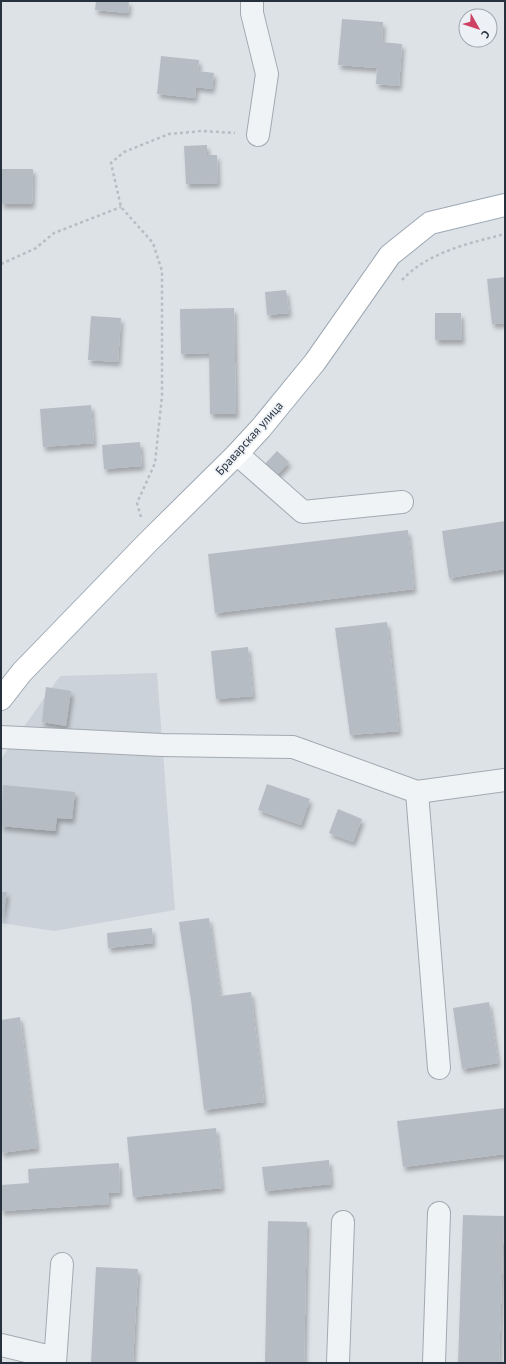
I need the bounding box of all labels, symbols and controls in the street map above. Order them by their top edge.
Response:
north arrow [458,8,498,48]
text: С [478,27,493,41]
street label: Браварская улица [212,398,286,478]

